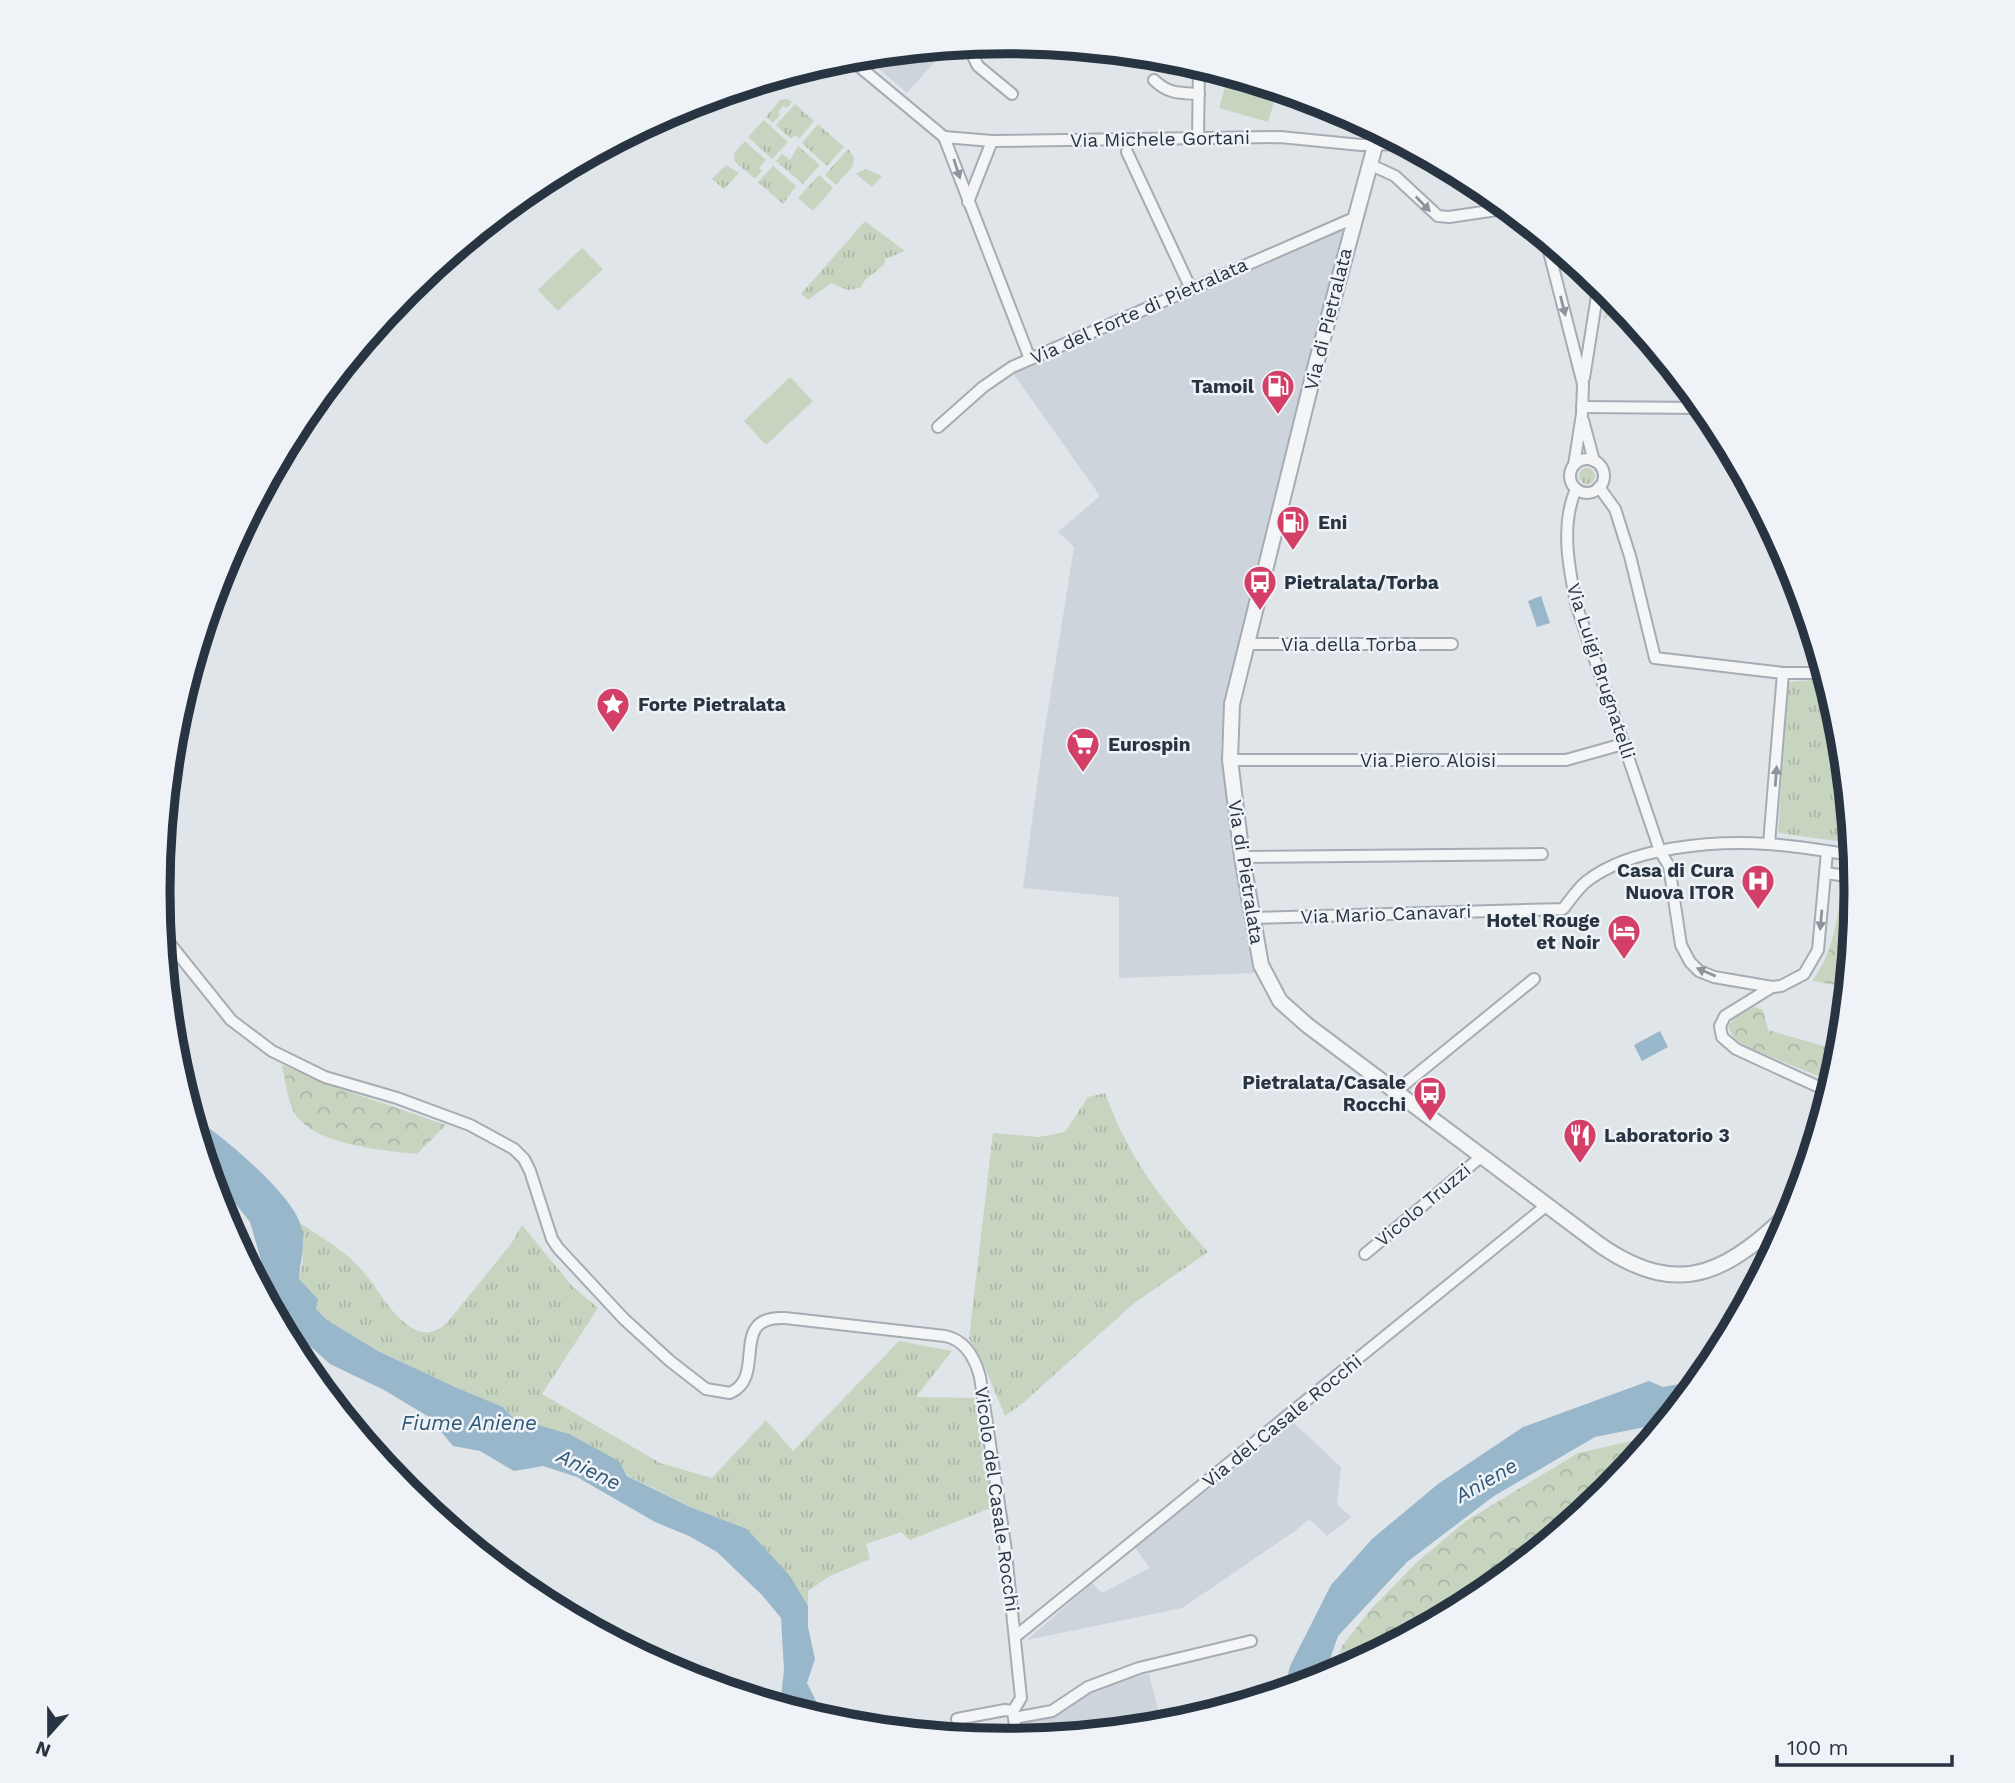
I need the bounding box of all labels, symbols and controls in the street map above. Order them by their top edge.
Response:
street label: Via Michele Gortani [1070,126,1250,152]
one-way arrow [952,159,963,180]
one-way arrow [1414,195,1430,212]
street label: Via di Pietralata [1299,245,1357,393]
street label: Via del Forte di Pietralata [1027,253,1251,369]
one-way arrow [1558,295,1569,317]
fuel station icon: Tamoil [1259,367,1297,416]
place label: Tamoil [1191,375,1255,398]
fuel station icon: Eni [1274,503,1312,552]
place label: Eni [1318,511,1347,534]
bus stop icon: Pietralata/Torba [1241,563,1279,612]
place label: Pietralata/Torba [1284,571,1439,594]
street label: Via Luigi Brugnatelli [1562,580,1640,762]
street label: Via della Torba [1281,633,1417,656]
place icon: Forte Pietralata [594,685,632,734]
place label: Forte Pietralata [638,693,786,716]
supermarket icon: Eurospin [1064,725,1102,774]
place label: Eurospin [1108,733,1190,756]
street label: Via Piero Aloisi [1360,749,1496,772]
one-way arrow [1771,765,1782,787]
street label: Via di Pietralata [1223,798,1269,946]
place label: Casa di Cura Nuova ITOR [1617,859,1734,904]
hospital icon: Casa di Cura Nuova ITOR [1739,862,1777,911]
street label: Via Mario Canavari [1300,900,1472,928]
place label: Hotel Rouge et Noir [1486,909,1601,954]
one-way arrow [1815,909,1826,931]
hotel icon: Hotel Rouge et Noir [1605,912,1643,961]
one-way arrow [1695,967,1716,978]
place label: Pietralata/Casale Rocchi [1242,1071,1406,1116]
bus stop icon: Pietralata/Casale Rocchi [1411,1074,1449,1123]
restaurant icon: Laboratorio 3 [1561,1116,1599,1165]
place label: Laboratorio 3 [1604,1124,1730,1147]
street label: Vicolo Truzzi [1371,1158,1475,1252]
street label: Via del Casale Rocchi [1198,1350,1366,1492]
street label: Vicolo del Casale Rocchi [970,1385,1024,1613]
water label: Fiume Aniene [401,1410,537,1435]
water label: Aniene [552,1442,625,1495]
water label: Aniene [1449,1452,1522,1508]
north arrow [14,1699,84,1769]
scale bar [1777,1724,1952,1768]
text: 100 m [1787,1735,1849,1760]
text: N [32,1736,54,1763]

